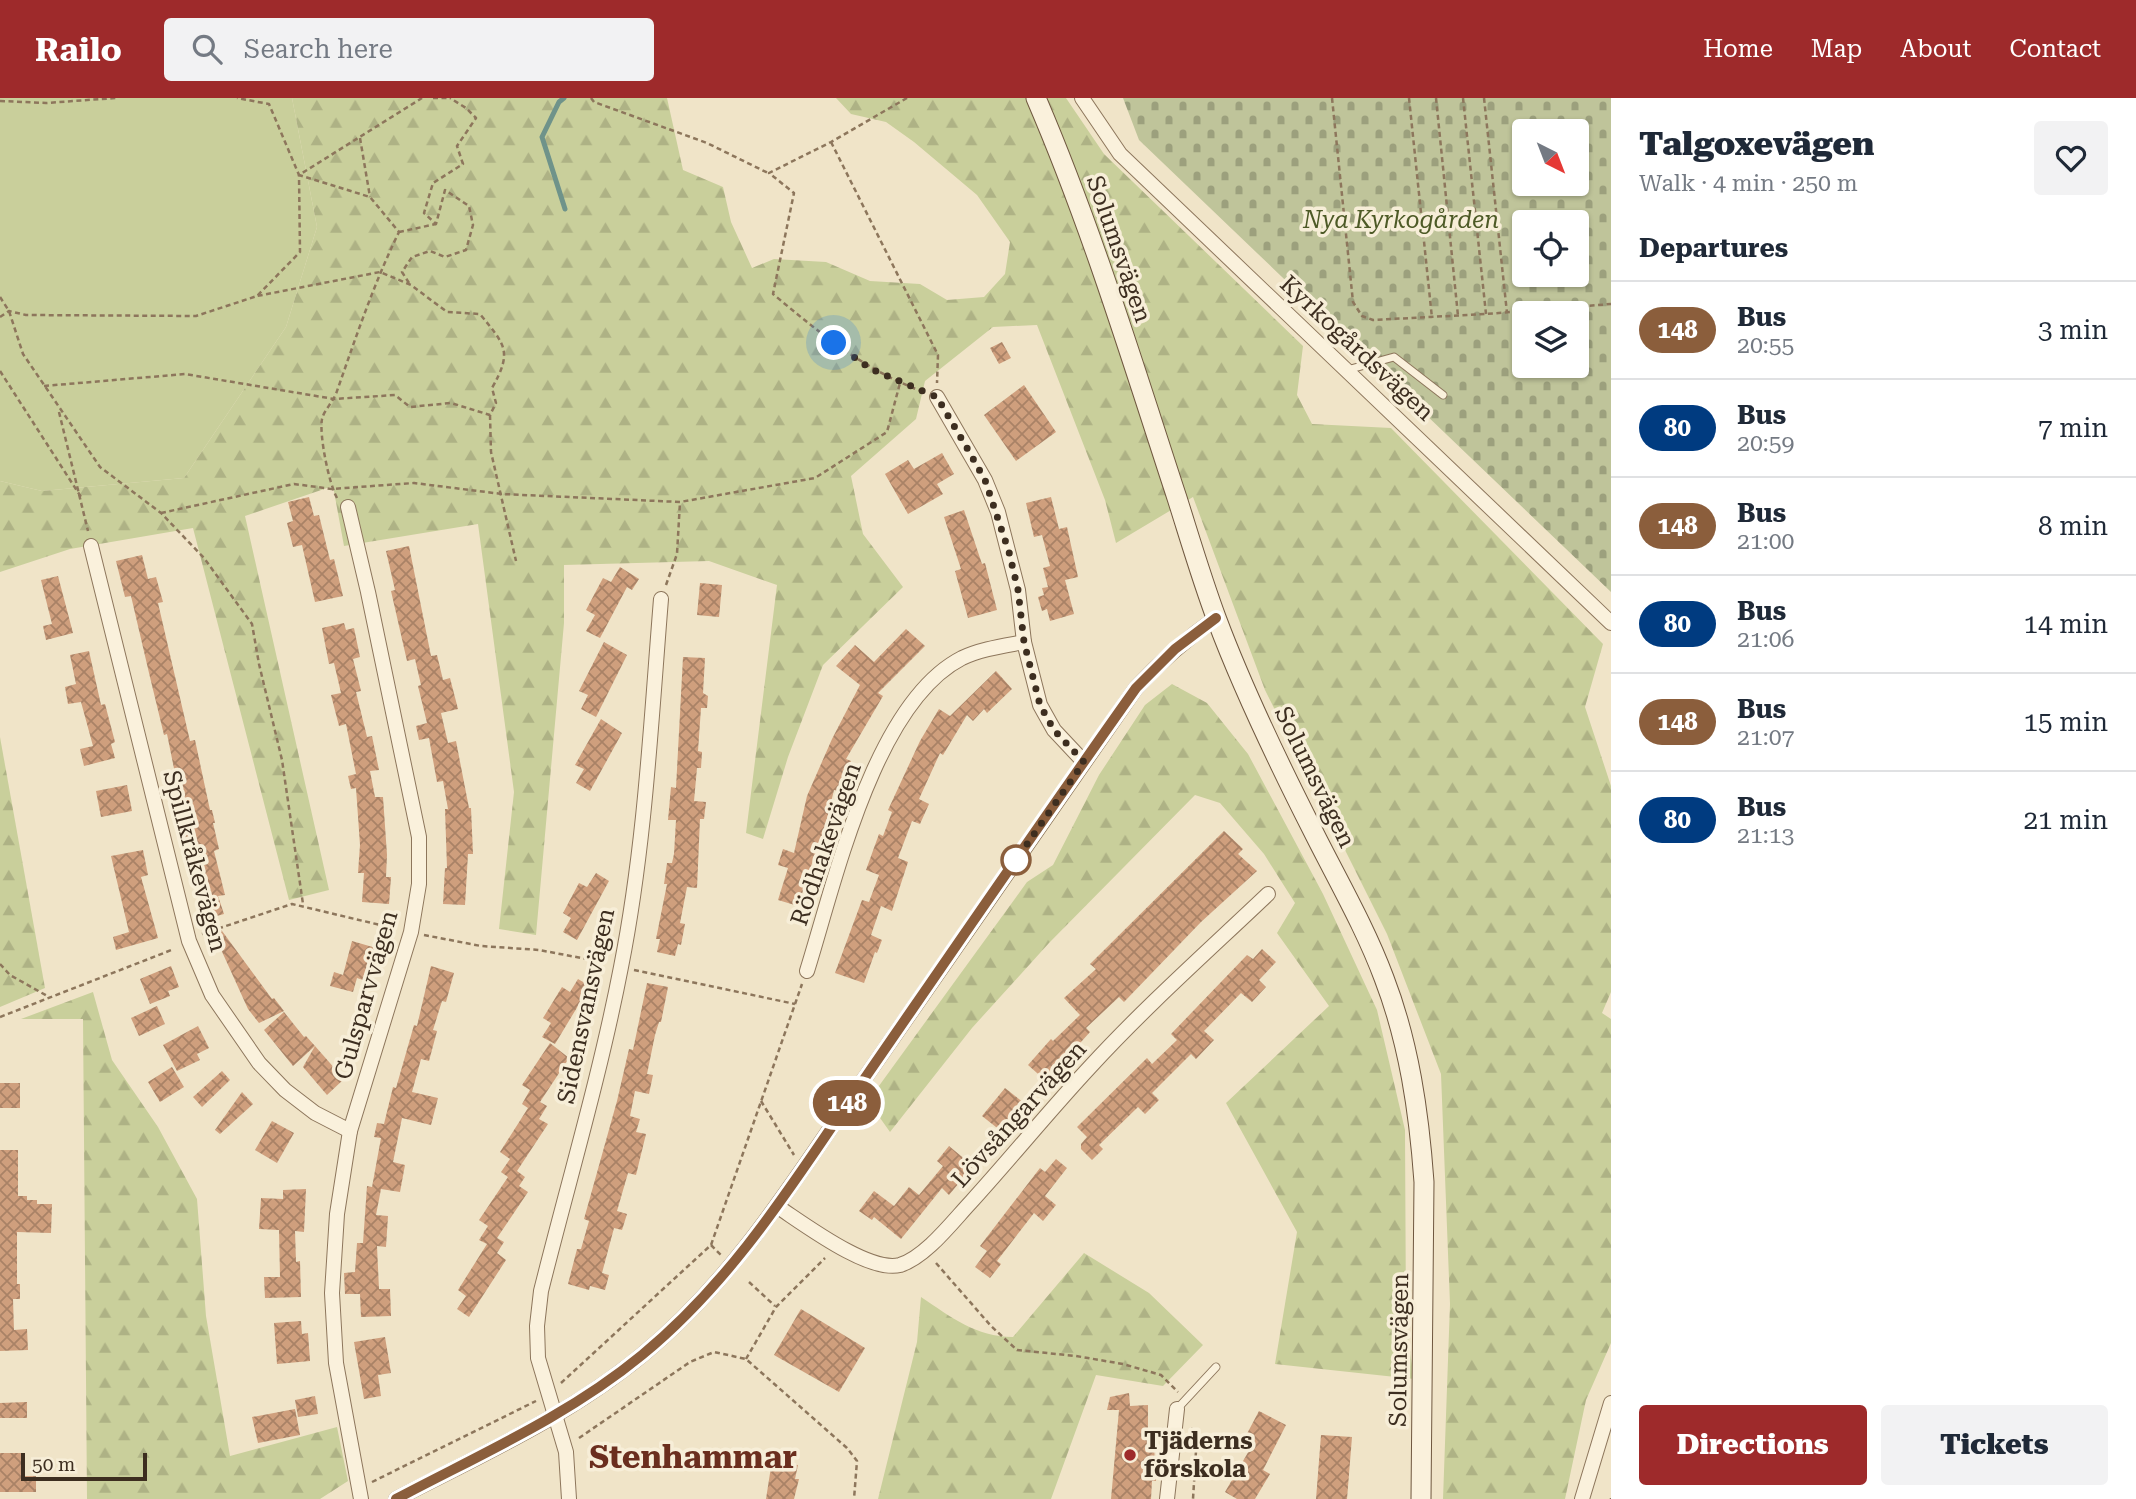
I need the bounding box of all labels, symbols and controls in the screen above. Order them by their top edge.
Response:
search box [164,18,654,81]
text: Railo [35,30,122,69]
icon: search [188,30,226,68]
text: Search here [244,34,393,64]
text: Home [1703,35,1773,63]
text: Map [1811,35,1862,63]
text: About [1900,35,1971,63]
text: Contact [2009,35,2101,63]
north arrow [1512,119,1589,196]
map controls [1512,119,1589,378]
button: heart [2034,121,2108,195]
text: Talgoxevägen [1639,124,1874,163]
text: Walk · 4 min · 250 m [1639,170,1858,197]
street label: Solumsvägen [1081,172,1157,326]
park label: Nya Kyrkogården [1302,206,1499,234]
button: locate [1512,210,1589,287]
text: Departures [1639,233,1788,263]
street label: Kyrkogårdsvägen [1274,270,1440,426]
button: layers [1512,301,1589,378]
text: Bus [1737,302,1786,332]
text: 3 min [2038,315,2108,345]
text: 148 [1657,316,1698,344]
your location [816,325,851,360]
text: 20:55 [1737,332,1794,359]
text: Bus [1737,400,1786,430]
text: 7 min [2038,413,2108,443]
text: 80 [1664,414,1691,442]
text: 20:59 [1737,430,1794,457]
text: Bus [1737,498,1786,528]
text: 8 min [2038,511,2108,541]
text: 148 [1657,512,1698,540]
text: 21:00 [1737,528,1794,555]
text: Bus [1737,596,1786,626]
text: 14 min [2024,609,2108,639]
text: 80 [1664,610,1691,638]
text: 21:06 [1737,626,1794,653]
text: Bus [1737,694,1786,724]
street label: Solumsvägen [1269,702,1361,852]
text: 15 min [2024,707,2108,737]
text: 148 [1657,708,1698,736]
text: 21:07 [1737,724,1794,751]
street label: Rödhakevägen [785,759,867,929]
street label: Spillkråkevägen [157,767,233,955]
text: Bus [1737,792,1786,822]
text: 21 min [2024,805,2108,835]
text: 80 [1664,806,1691,834]
text: 21:13 [1737,822,1794,849]
unlabelled marker [1001,845,1031,875]
street label: Sidensvansvägen [552,906,620,1106]
street label: Gulsparvvägen [329,907,403,1083]
street label: Lövsångarvägen [946,1035,1092,1193]
line badge: 148 [807,1080,887,1126]
text: 148 [827,1089,867,1117]
street label: Solumsvägen [1384,1273,1414,1427]
button: Directions [1639,1405,1867,1485]
button: Tickets [1881,1405,2108,1485]
place label: Tjäderns förskola [1144,1427,1253,1483]
district label: Stenhammar [589,1438,797,1476]
marker: Tjäderns förskola [1122,1447,1138,1463]
scale bar [21,1450,147,1482]
text: 50 m [32,1453,75,1476]

